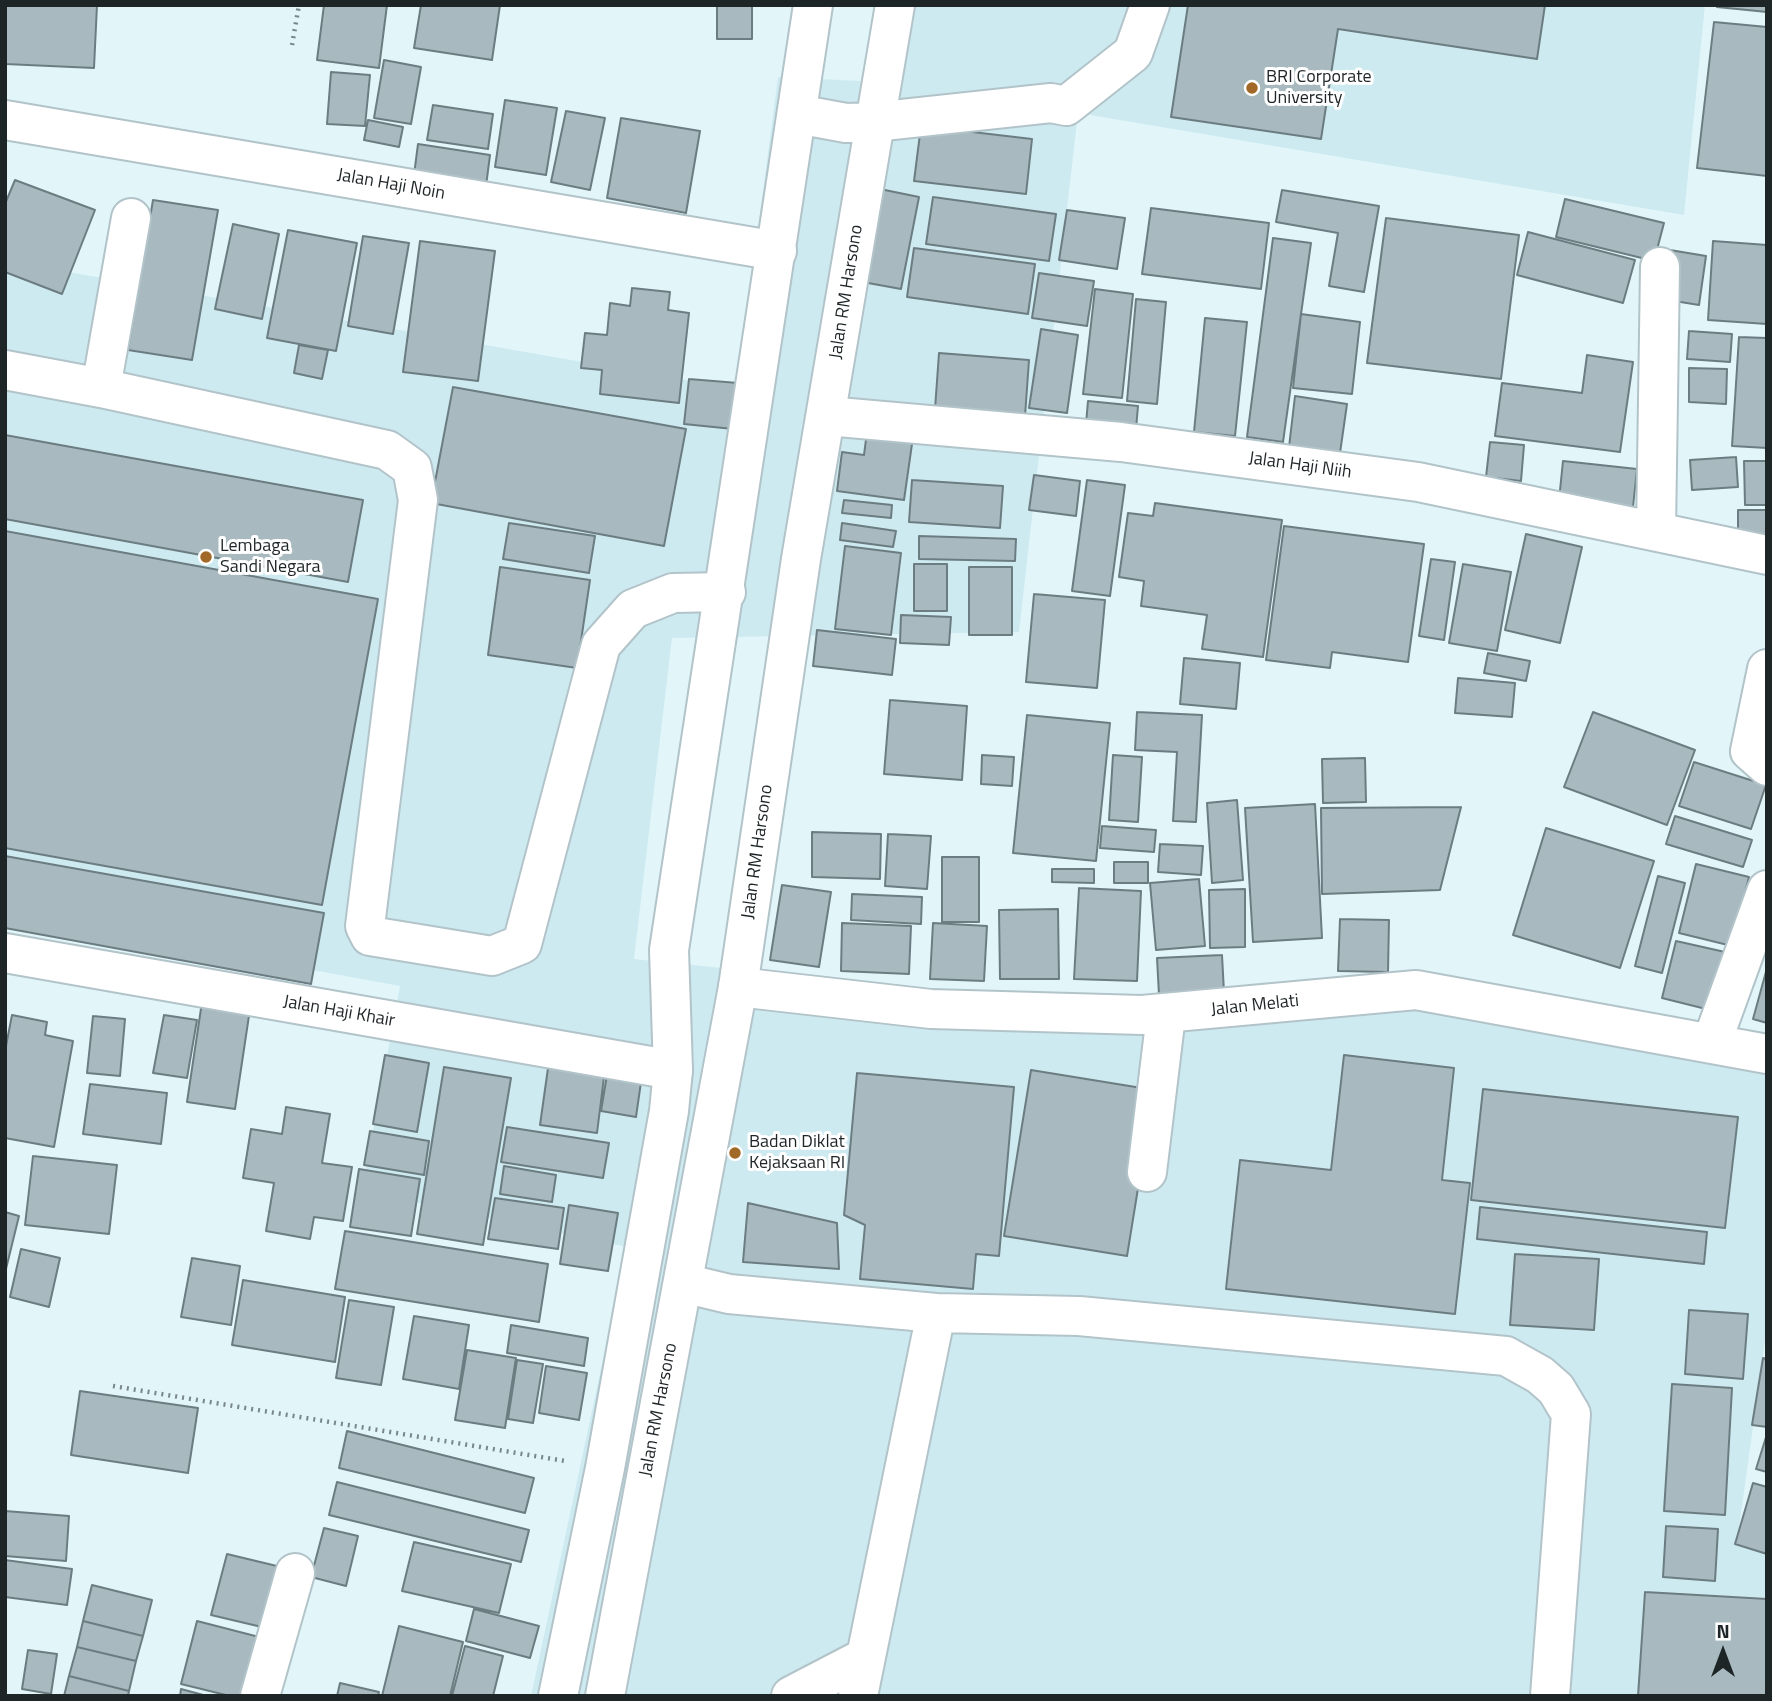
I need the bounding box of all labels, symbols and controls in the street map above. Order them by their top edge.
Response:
place label: BRI Corporate University [1266,67,1372,110]
marker: BRI Corporate University [1244,80,1260,96]
street label: Jalan Haji Noin [335,165,447,205]
street label: Jalan RM Harsono [826,223,868,361]
street label: Jalan Haji Niih [1247,448,1353,484]
place label: Lembaga Sandi Negara [220,536,321,578]
marker: Lembaga Sandi Negara [198,549,214,565]
street label: Jalan RM Harsono [738,783,778,921]
street label: Jalan Melati [1210,991,1300,1021]
street label: Jalan Haji Khair [281,992,397,1032]
place label: Badan Diklat Kejaksaan RI [749,1132,845,1174]
marker: Badan Diklat Kejaksaan RI [727,1145,743,1161]
street label: Jalan RM Harsono [635,1341,683,1479]
text: N [1716,1616,1730,1645]
north arrow [1688,1617,1758,1687]

